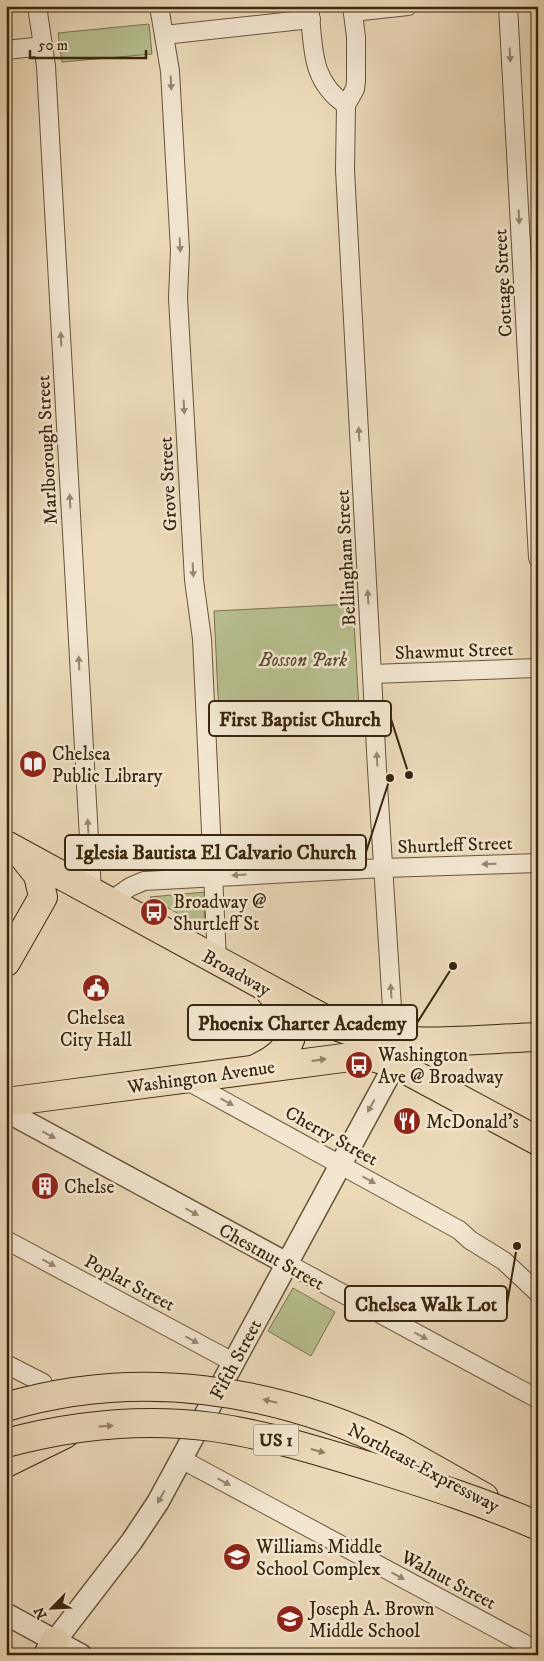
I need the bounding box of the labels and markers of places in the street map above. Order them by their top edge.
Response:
callout: First Baptist Church [209,701,391,736]
place label: Chelsea Public Library [52,743,164,788]
library icon: Chelsea Public Library [18,749,48,779]
callout: Iglesia Bautista El Calvario Church [65,835,366,870]
place label: Broadway @ Shurtleff St [173,891,266,936]
bus stop icon: Broadway @ Shurtleff St [139,897,169,927]
public building icon: Chelsea City Hall [81,973,111,1003]
callout: Phoenix Charter Academy [188,1005,417,1040]
place label: Chelsea City Hall [60,1007,132,1052]
place label: Washington Ave @ Broadway [377,1044,504,1089]
bus stop icon: Washington Ave @ Broadway [344,1050,374,1080]
restaurant icon: McDonald's [392,1106,422,1136]
place label: McDonald's [426,1111,519,1134]
building icon: Chelse [30,1171,60,1201]
place label: Chelse [64,1176,114,1199]
callout: Chelsea Walk Lot [345,1286,507,1321]
place label: Williams Middle School Complex [255,1536,382,1581]
school or university icon: Williams Middle School Complex [222,1542,252,1572]
place label: Joseph A. Brown Middle School [307,1598,435,1643]
school or university icon: Joseph A. Brown Middle School [275,1604,305,1634]

